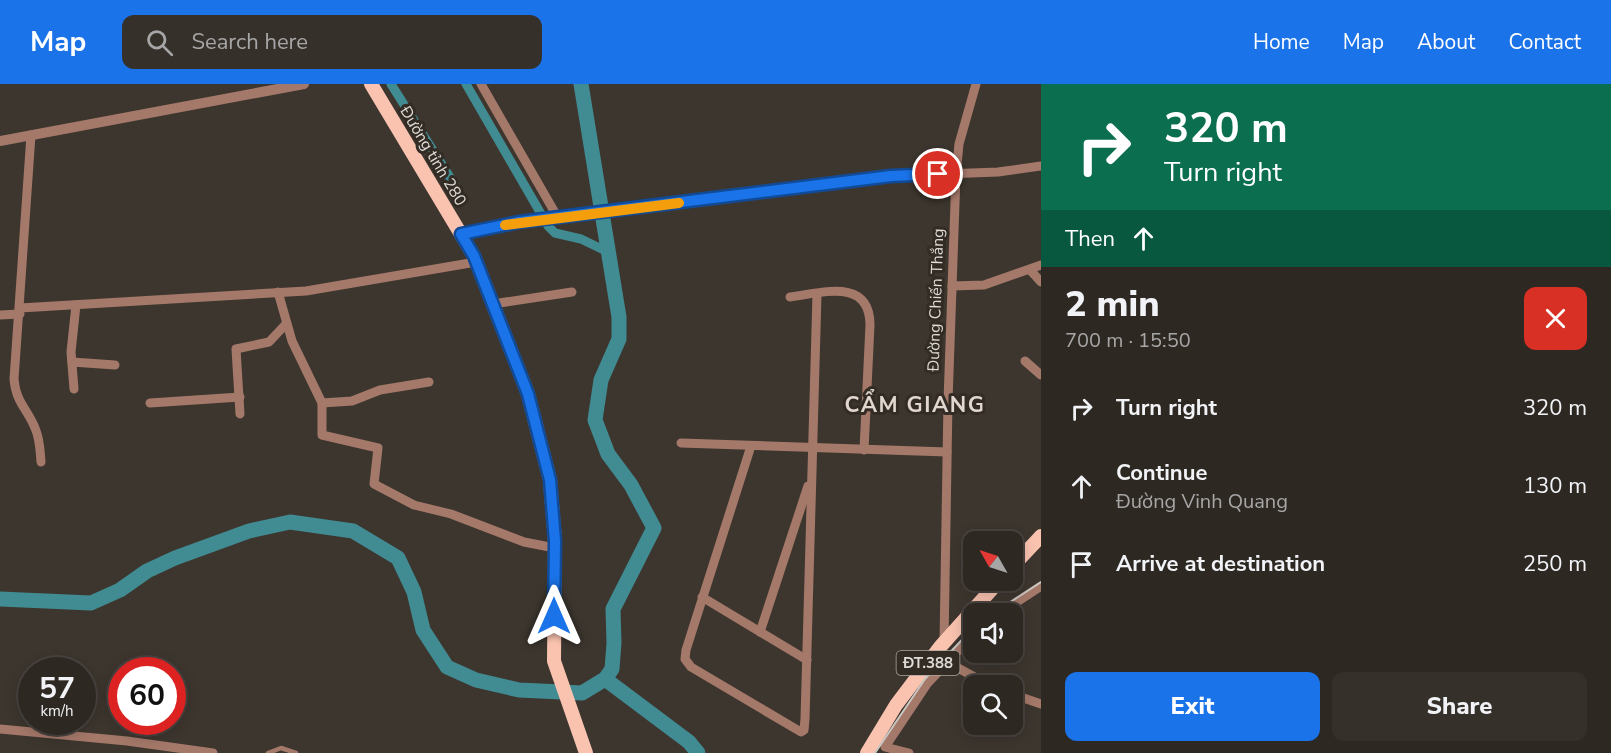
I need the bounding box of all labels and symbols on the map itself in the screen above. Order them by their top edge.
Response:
street label: Đường tỉnh 280 [394,101,471,210]
pin [912,148,963,199]
street label: Đường Chiến Thắng [922,228,949,373]
district label: CẨM GIANG [845,389,985,420]
north arrow [963,531,1023,591]
position arrow [522,584,586,648]
road number: ĐT.388 [896,651,960,675]
speed limit sign: 60 [108,657,186,735]

